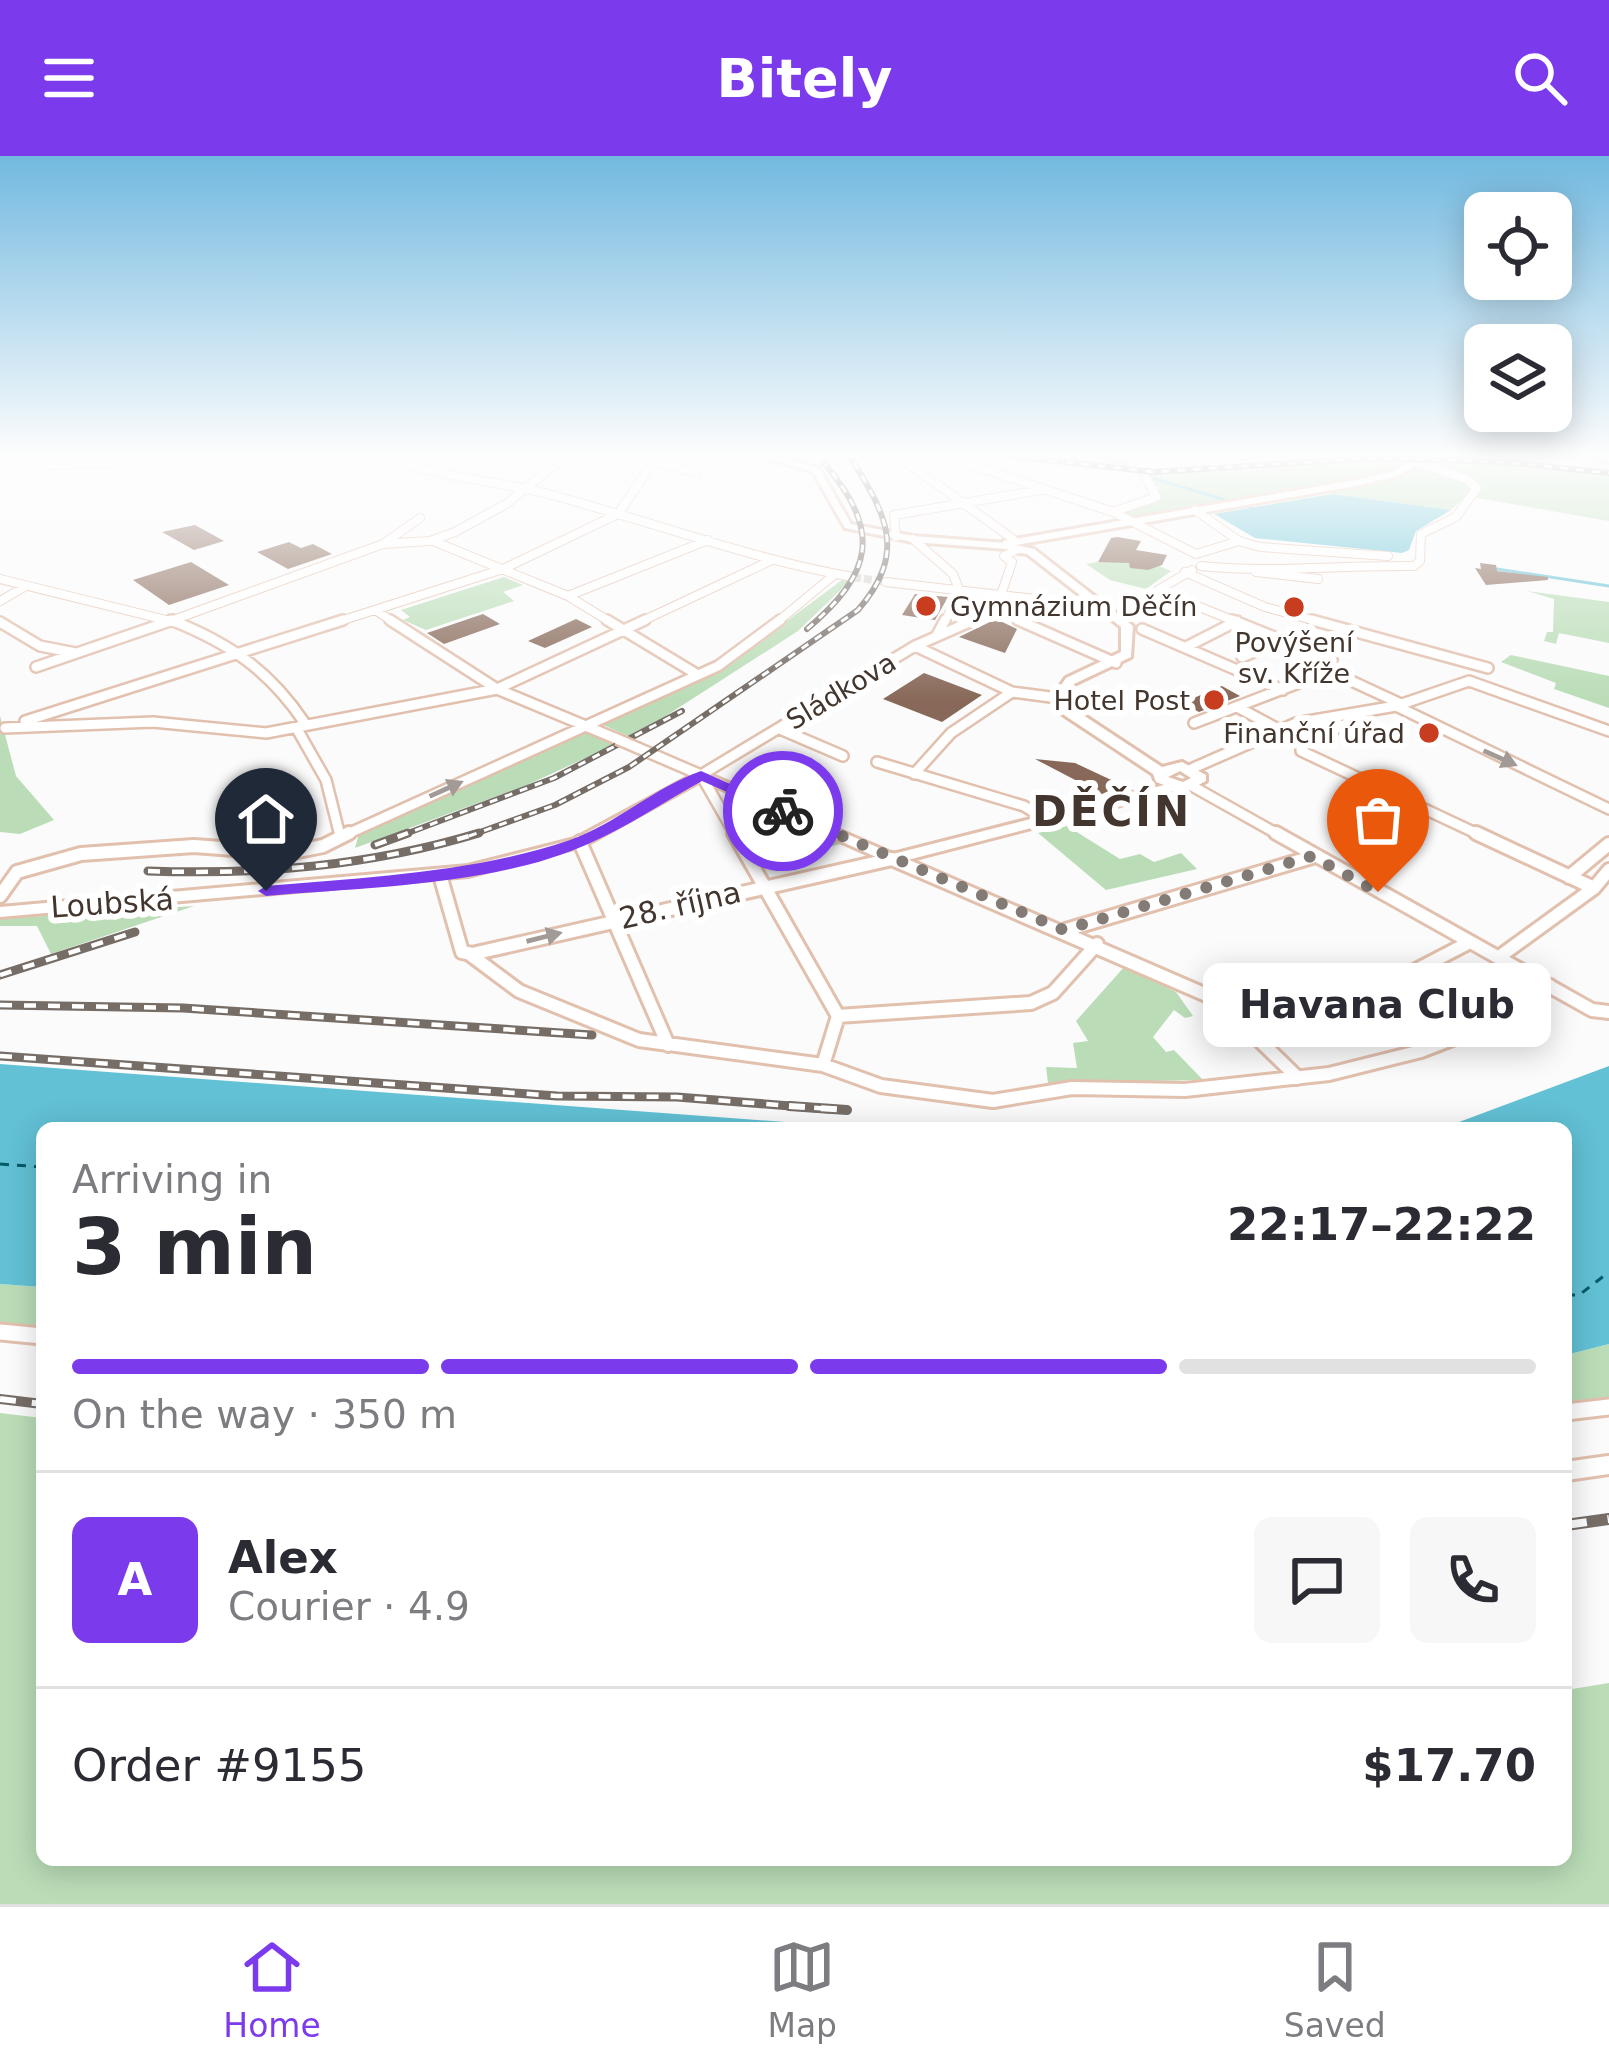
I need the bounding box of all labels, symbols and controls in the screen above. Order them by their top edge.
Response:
icon: menu [36,45,102,111]
icon: search [1507,45,1573,111]
text: Bitely [717,47,892,110]
map controls [1464,192,1572,432]
button: locate [1464,192,1572,300]
button: layers [1464,324,1572,432]
place label: Gymnázium Děčín [950,591,1197,622]
marker: Gymnázium Děčín [913,593,939,619]
marker: Povýšení sv. Kříže [1281,594,1307,620]
place label: Povýšení sv. Kříže [1234,627,1355,689]
street label: Sládkova [781,646,901,736]
place label: Hotel Post [1053,685,1190,716]
marker: Hotel Post [1201,687,1227,713]
place label: Finanční úřad [1223,718,1405,749]
marker: Finanční úřad [1416,720,1442,746]
one-way arrow [1483,749,1518,769]
courier [723,751,843,871]
pin [215,768,317,891]
pin [1327,769,1429,892]
one-way arrow [429,778,464,798]
icon: bike [750,778,816,844]
icon: home [233,786,299,852]
district label: DĚČÍN [1032,786,1192,836]
icon: bag [1345,787,1411,853]
street label: 28. října [616,874,744,936]
street label: Loubská [49,881,175,925]
one-way arrow [525,927,562,946]
callout: Havana Club [1204,964,1552,1048]
text: Havana Club [1239,982,1515,1027]
text: Arriving in [72,1157,272,1202]
text: 22:17–22:22 [1227,1198,1536,1251]
text: 3 min [72,1202,317,1292]
text: On the way · 350 m [72,1392,457,1437]
button: chat [1254,1517,1380,1643]
button: phone [1410,1517,1536,1643]
text: Alex [228,1531,338,1584]
text: A [118,1553,152,1606]
text: Courier · 4.9 [228,1584,470,1629]
text: Order #9155 [72,1739,366,1792]
text: $17.70 [1362,1739,1536,1792]
tab: Home [223,1934,321,2045]
tab: Map [767,1934,837,2045]
tab: Saved [1284,1934,1386,2045]

